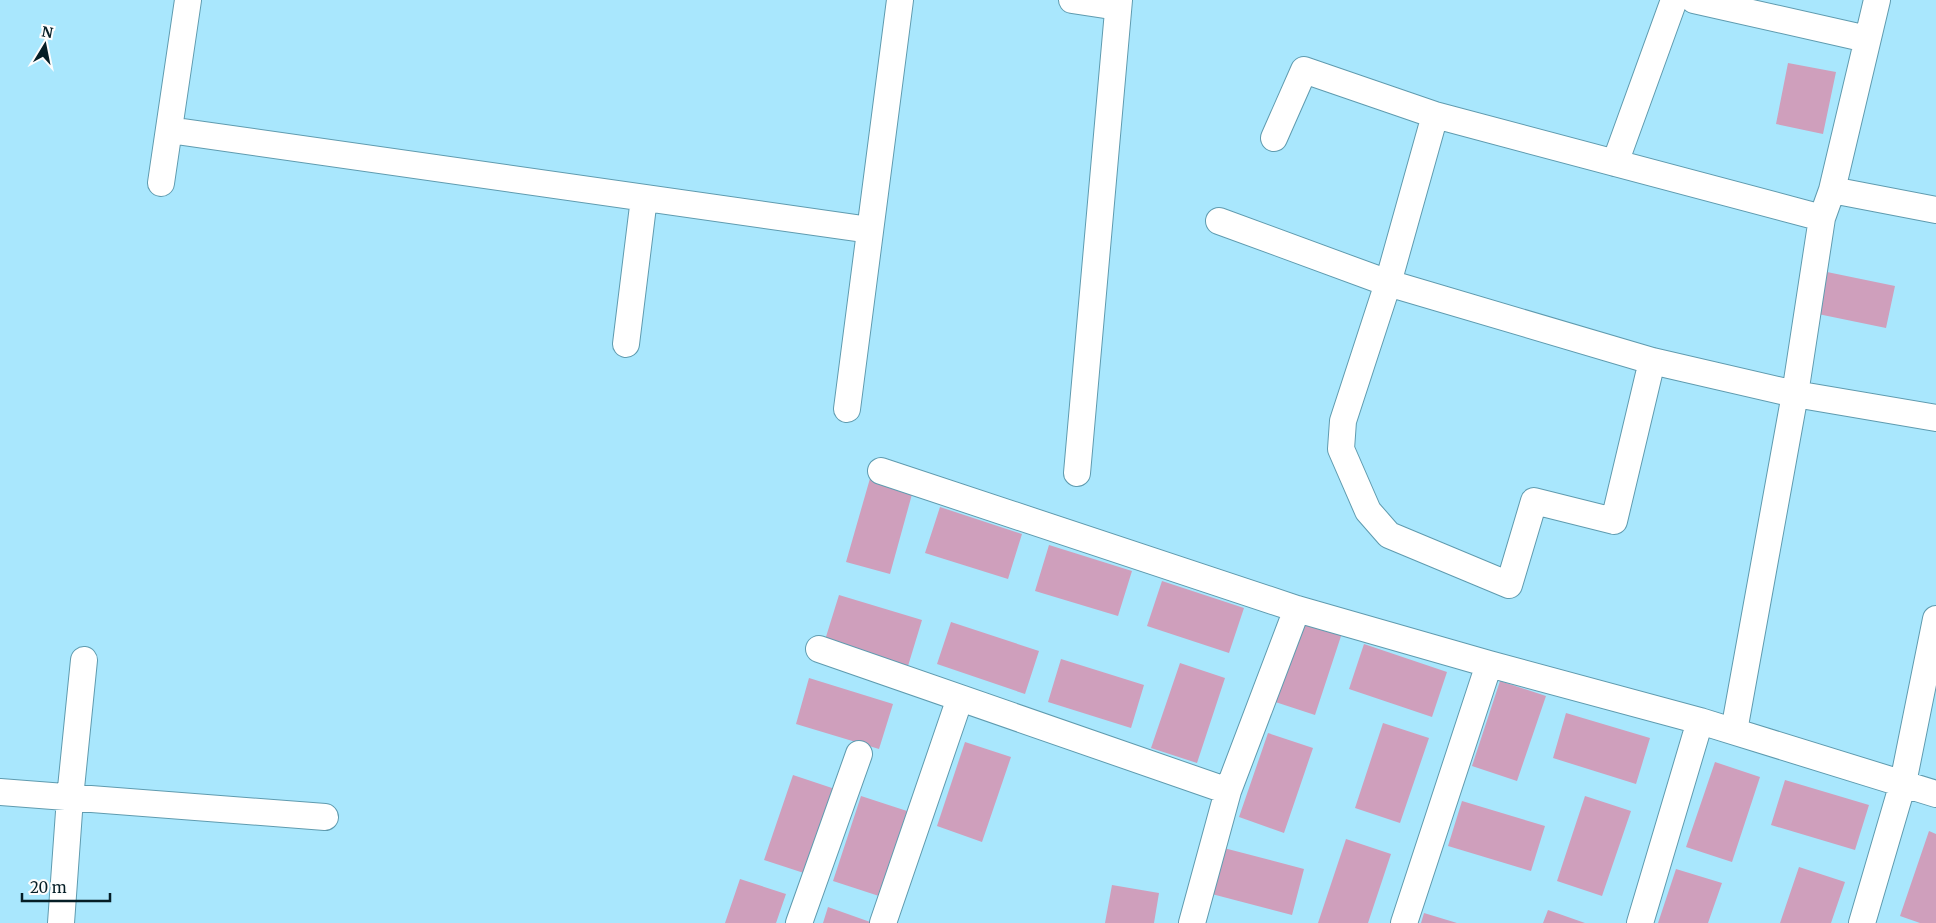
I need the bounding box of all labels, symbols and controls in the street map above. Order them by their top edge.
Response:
north arrow [20,20,70,70]
text: N [40,22,54,42]
scale bar [22,870,110,902]
text: 20 m [30,878,67,897]

